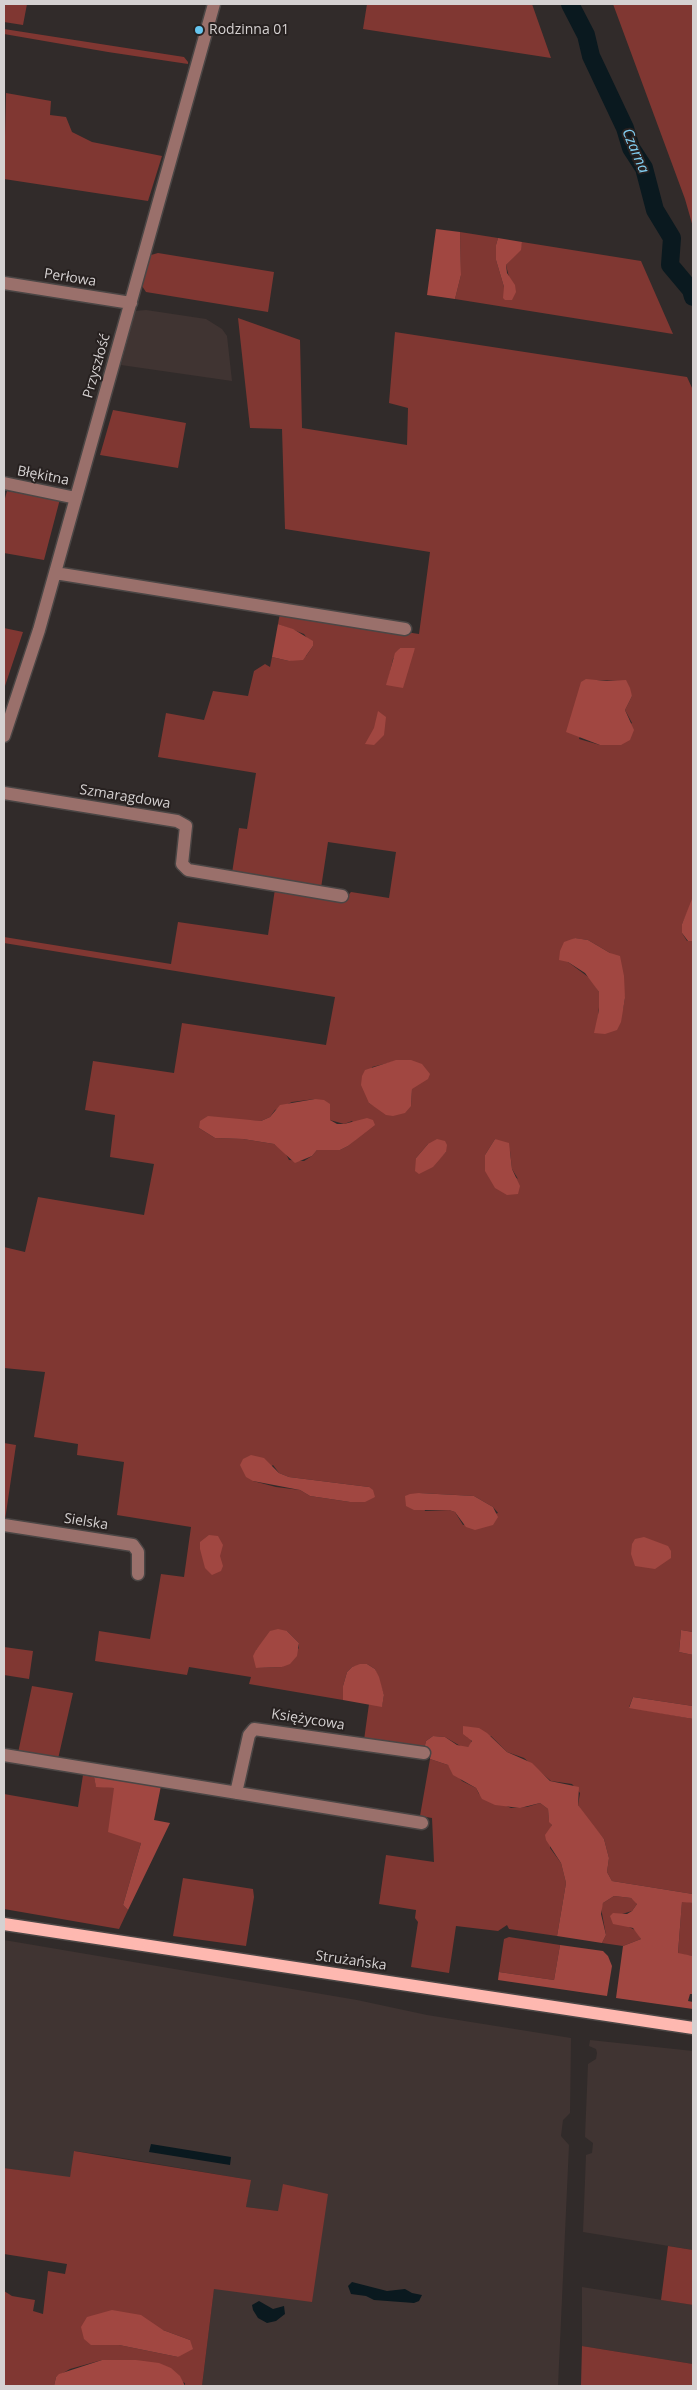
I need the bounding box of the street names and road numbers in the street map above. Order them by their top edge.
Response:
street label: Perłowa [43,266,97,290]
street label: Przyszłość [80,332,114,400]
street label: Błękitna [16,463,70,489]
street label: Szmaragdowa [78,782,172,812]
street label: Sielska [63,1510,109,1534]
street label: Księżycowa [270,1706,346,1734]
street label: Strużańska [314,1948,388,1974]

